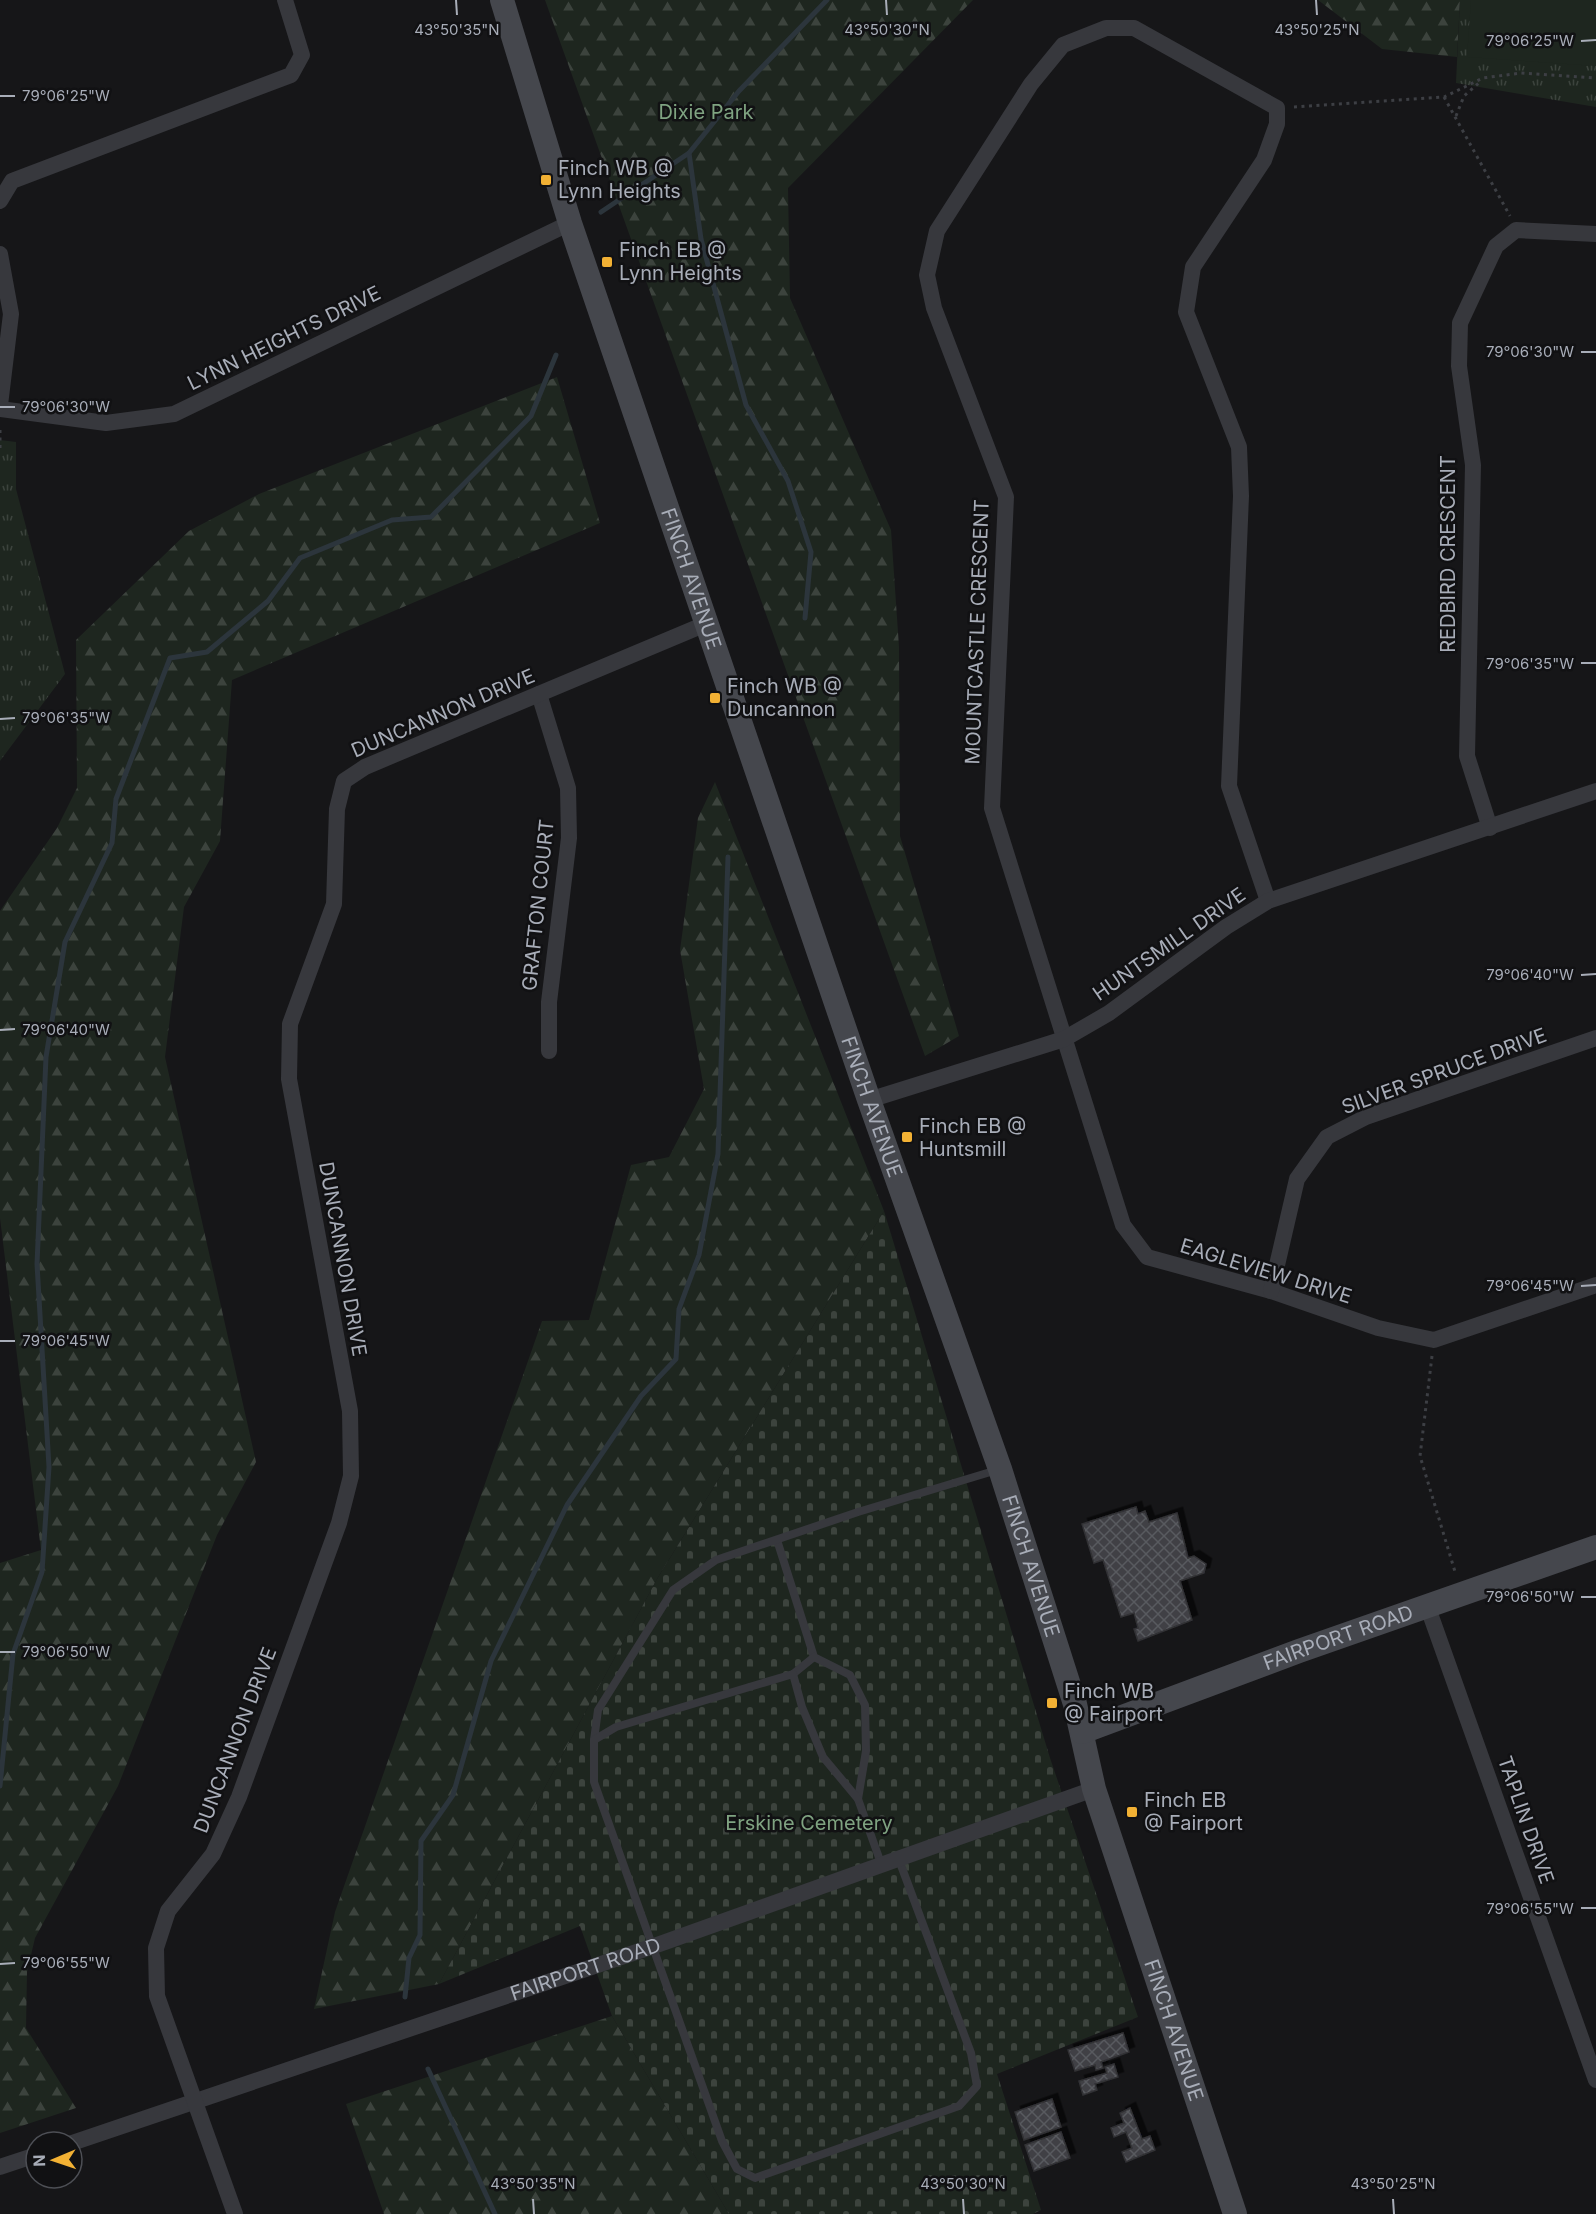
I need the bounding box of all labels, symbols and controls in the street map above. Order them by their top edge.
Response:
text: 43°50'35"N [414,20,500,39]
text: 43°50'30"N [844,20,930,39]
text: 43°50'25"N [1274,20,1360,39]
text: 79°06'25"W [1486,31,1574,50]
text: 79°06'25"W [22,86,110,105]
park label: Dixie Park [658,100,754,124]
place label: Finch WB @ Lynn Heights [558,156,681,203]
marker: Finch WB @ Lynn Heights [539,173,553,187]
place label: Finch EB @ Lynn Heights [619,238,742,285]
marker: Finch EB @ Lynn Heights [600,255,614,269]
street label: LYNN HEIGHTS DRIVE [184,281,384,395]
text: 79°06'30"W [1486,342,1574,361]
text: 79°06'30"W [22,397,110,416]
street label: REDBIRD CRESCENT [1436,455,1460,653]
street label: MOUNTCASTLE CRESCENT [960,499,994,765]
street label: FINCH AVENUE [656,505,726,653]
text: 79°06'35"W [1486,654,1574,673]
street label: DUNCANNON DRIVE [348,663,538,763]
place label: Finch WB @ Duncannon [727,674,842,721]
marker: Finch WB @ Duncannon [708,691,722,705]
text: 79°06'35"W [22,708,110,727]
street label: GRAFTON COURT [517,818,559,992]
street label: HUNTSMILL DRIVE [1088,882,1250,1006]
text: 79°06'40"W [1486,965,1574,984]
text: 79°06'40"W [22,1020,110,1039]
street label: SILVER SPRUCE DRIVE [1338,1023,1550,1119]
street label: FINCH AVENUE [836,1033,907,1180]
place label: Finch EB @ Huntsmill [919,1114,1026,1161]
marker: Finch EB @ Huntsmill [900,1130,914,1144]
street label: DUNCANNON DRIVE [314,1160,372,1358]
street label: EAGLEVIEW DRIVE [1177,1233,1355,1309]
text: 79°06'45"W [1486,1276,1574,1295]
text: 79°06'45"W [22,1331,110,1350]
street label: FINCH AVENUE [997,1492,1065,1640]
text: 79°06'50"W [1486,1587,1574,1606]
street label: FAIRPORT ROAD [1260,1600,1416,1675]
text: 79°06'50"W [22,1642,110,1661]
street label: DUNCANNON DRIVE [188,1644,282,1836]
place label: Finch WB @ Fairport [1064,1679,1163,1726]
marker: Finch WB @ Fairport [1045,1696,1059,1710]
street label: TAPLIN DRIVE [1493,1753,1559,1887]
place label: Finch EB @ Fairport [1144,1788,1243,1835]
marker: Finch EB @ Fairport [1125,1805,1139,1819]
park label: Erskine Cemetery [725,1811,893,1835]
text: 79°06'55"W [1486,1899,1574,1918]
street label: FAIRPORT ROAD [507,1933,664,2006]
text: 79°06'55"W [22,1953,110,1972]
street label: FINCH AVENUE [1139,1956,1209,2104]
north arrow [24,2130,84,2190]
text: N [29,2154,49,2167]
text: 43°50'35"N [490,2174,576,2193]
text: 43°50'30"N [920,2174,1006,2193]
text: 43°50'25"N [1350,2174,1436,2193]

